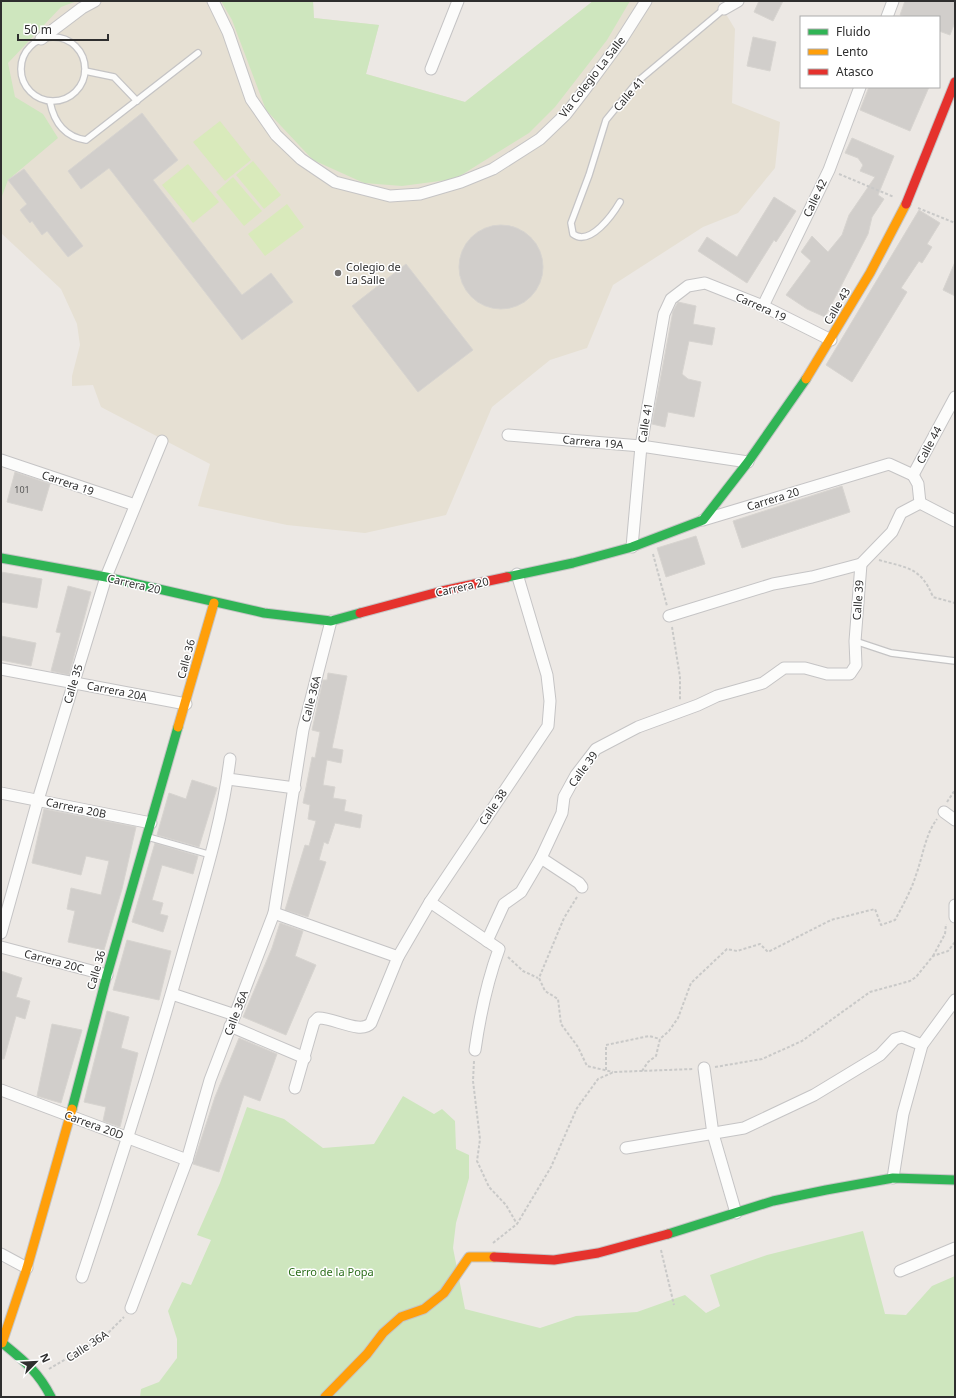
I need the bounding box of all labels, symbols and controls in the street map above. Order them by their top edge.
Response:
scale bar [18,16,108,42]
legend [800,16,940,88]
text: 50 m [24,21,52,38]
text: Fluido [836,23,870,40]
street label: Vía Colegio La Salle [555,33,628,120]
text: Lento [836,43,868,60]
text: Atasco [836,63,874,80]
street label: Calle 41 [610,73,648,114]
street label: Calle 42 [799,176,830,219]
place label: Colegio de La Salle [346,259,401,287]
marker: Colegio de La Salle [333,268,343,278]
street label: Calle 43 [820,284,853,327]
street label: Carrera 19 [733,289,789,324]
street label: Calle 41 [634,402,655,444]
street label: Calle 44 [912,423,945,466]
street label: Carrera 19A [562,431,625,452]
street label: Carrera 19 [40,467,96,498]
house number: 101 [14,483,30,496]
street label: Carrera 20 [745,483,801,514]
street label: Carrera 20 [106,570,162,597]
street label: Carrera 20 [434,573,490,600]
street label: Calle 39 [849,579,866,621]
street label: Calle 36 [173,637,198,680]
street label: Calle 35 [59,662,86,705]
street label: Calle 36A [297,673,324,724]
street label: Carrera 20A [86,677,149,704]
street label: Calle 39 [565,748,601,789]
street label: Calle 38 [475,786,510,828]
street label: Carrera 20B [45,794,108,821]
street label: Carrera 20C [23,945,86,976]
street label: Calle 36 [83,948,108,991]
street label: Calle 36A [220,987,251,1038]
street label: Carrera 20D [62,1107,126,1142]
park label: Cerro de la Popa [288,1264,374,1279]
street label: Calle 36A [63,1326,112,1365]
north arrow [16,1342,56,1382]
text: N [37,1351,54,1365]

